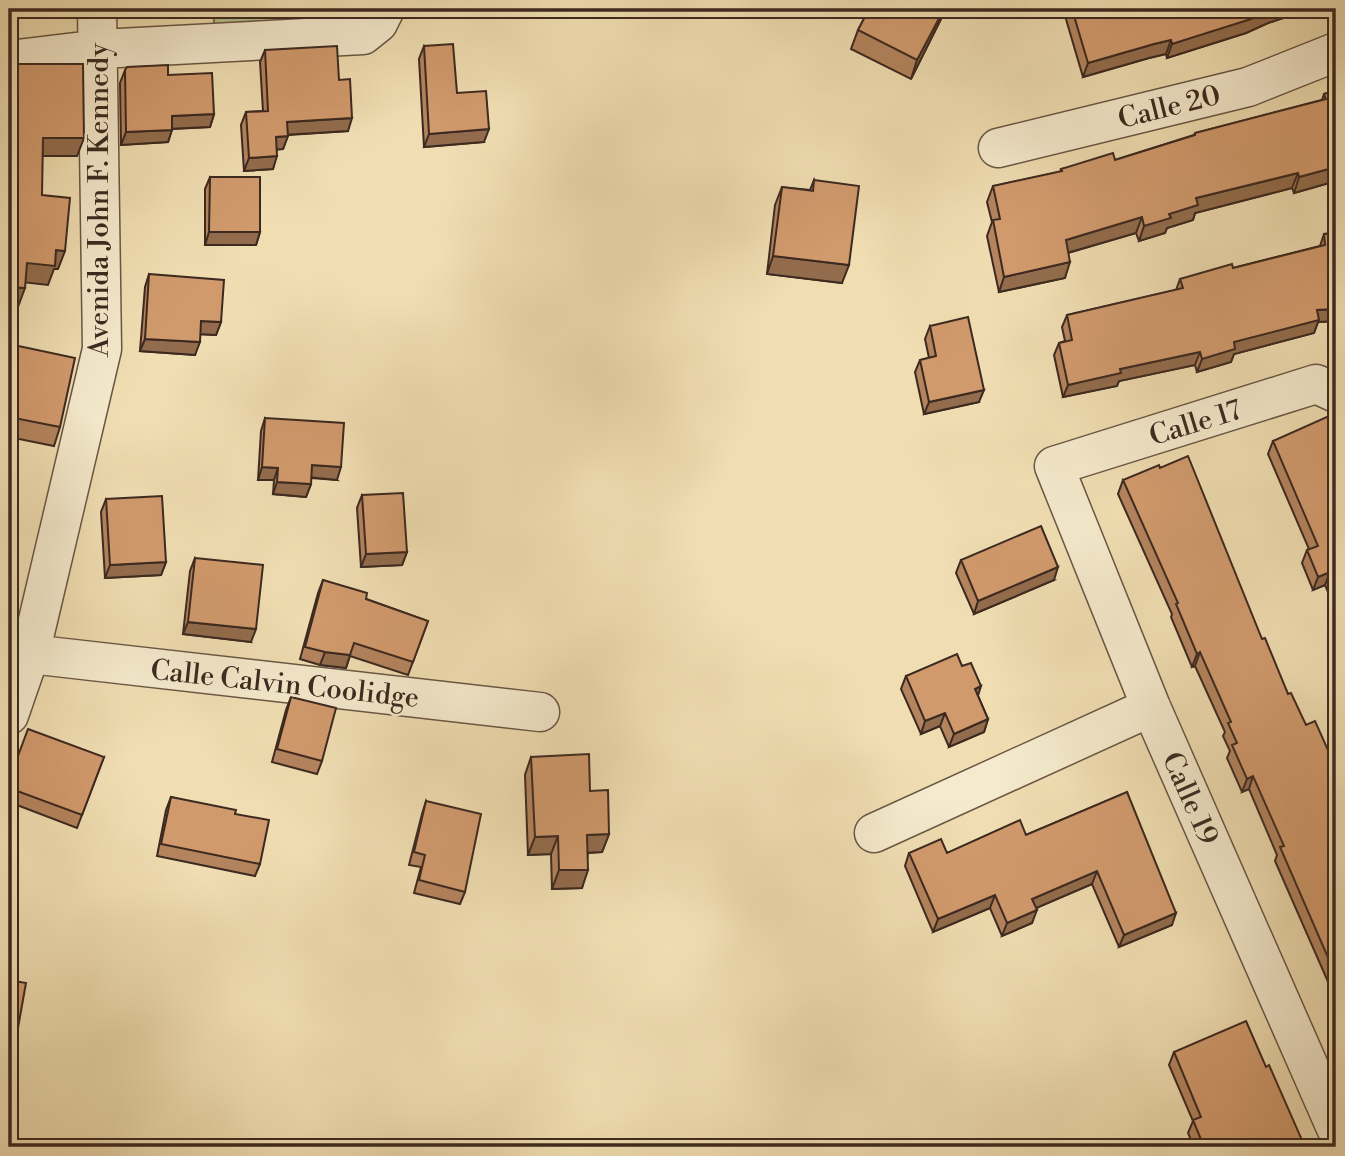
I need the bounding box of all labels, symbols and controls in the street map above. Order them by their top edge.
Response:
street label: Avenida John F. Kennedy [82,43,117,358]
street label: Calle 20 [1114,78,1224,137]
street label: Calle 17 [1145,393,1246,454]
street label: Calle Calvin Coolidge [149,653,421,716]
street label: Calle 19 [1154,747,1226,850]

